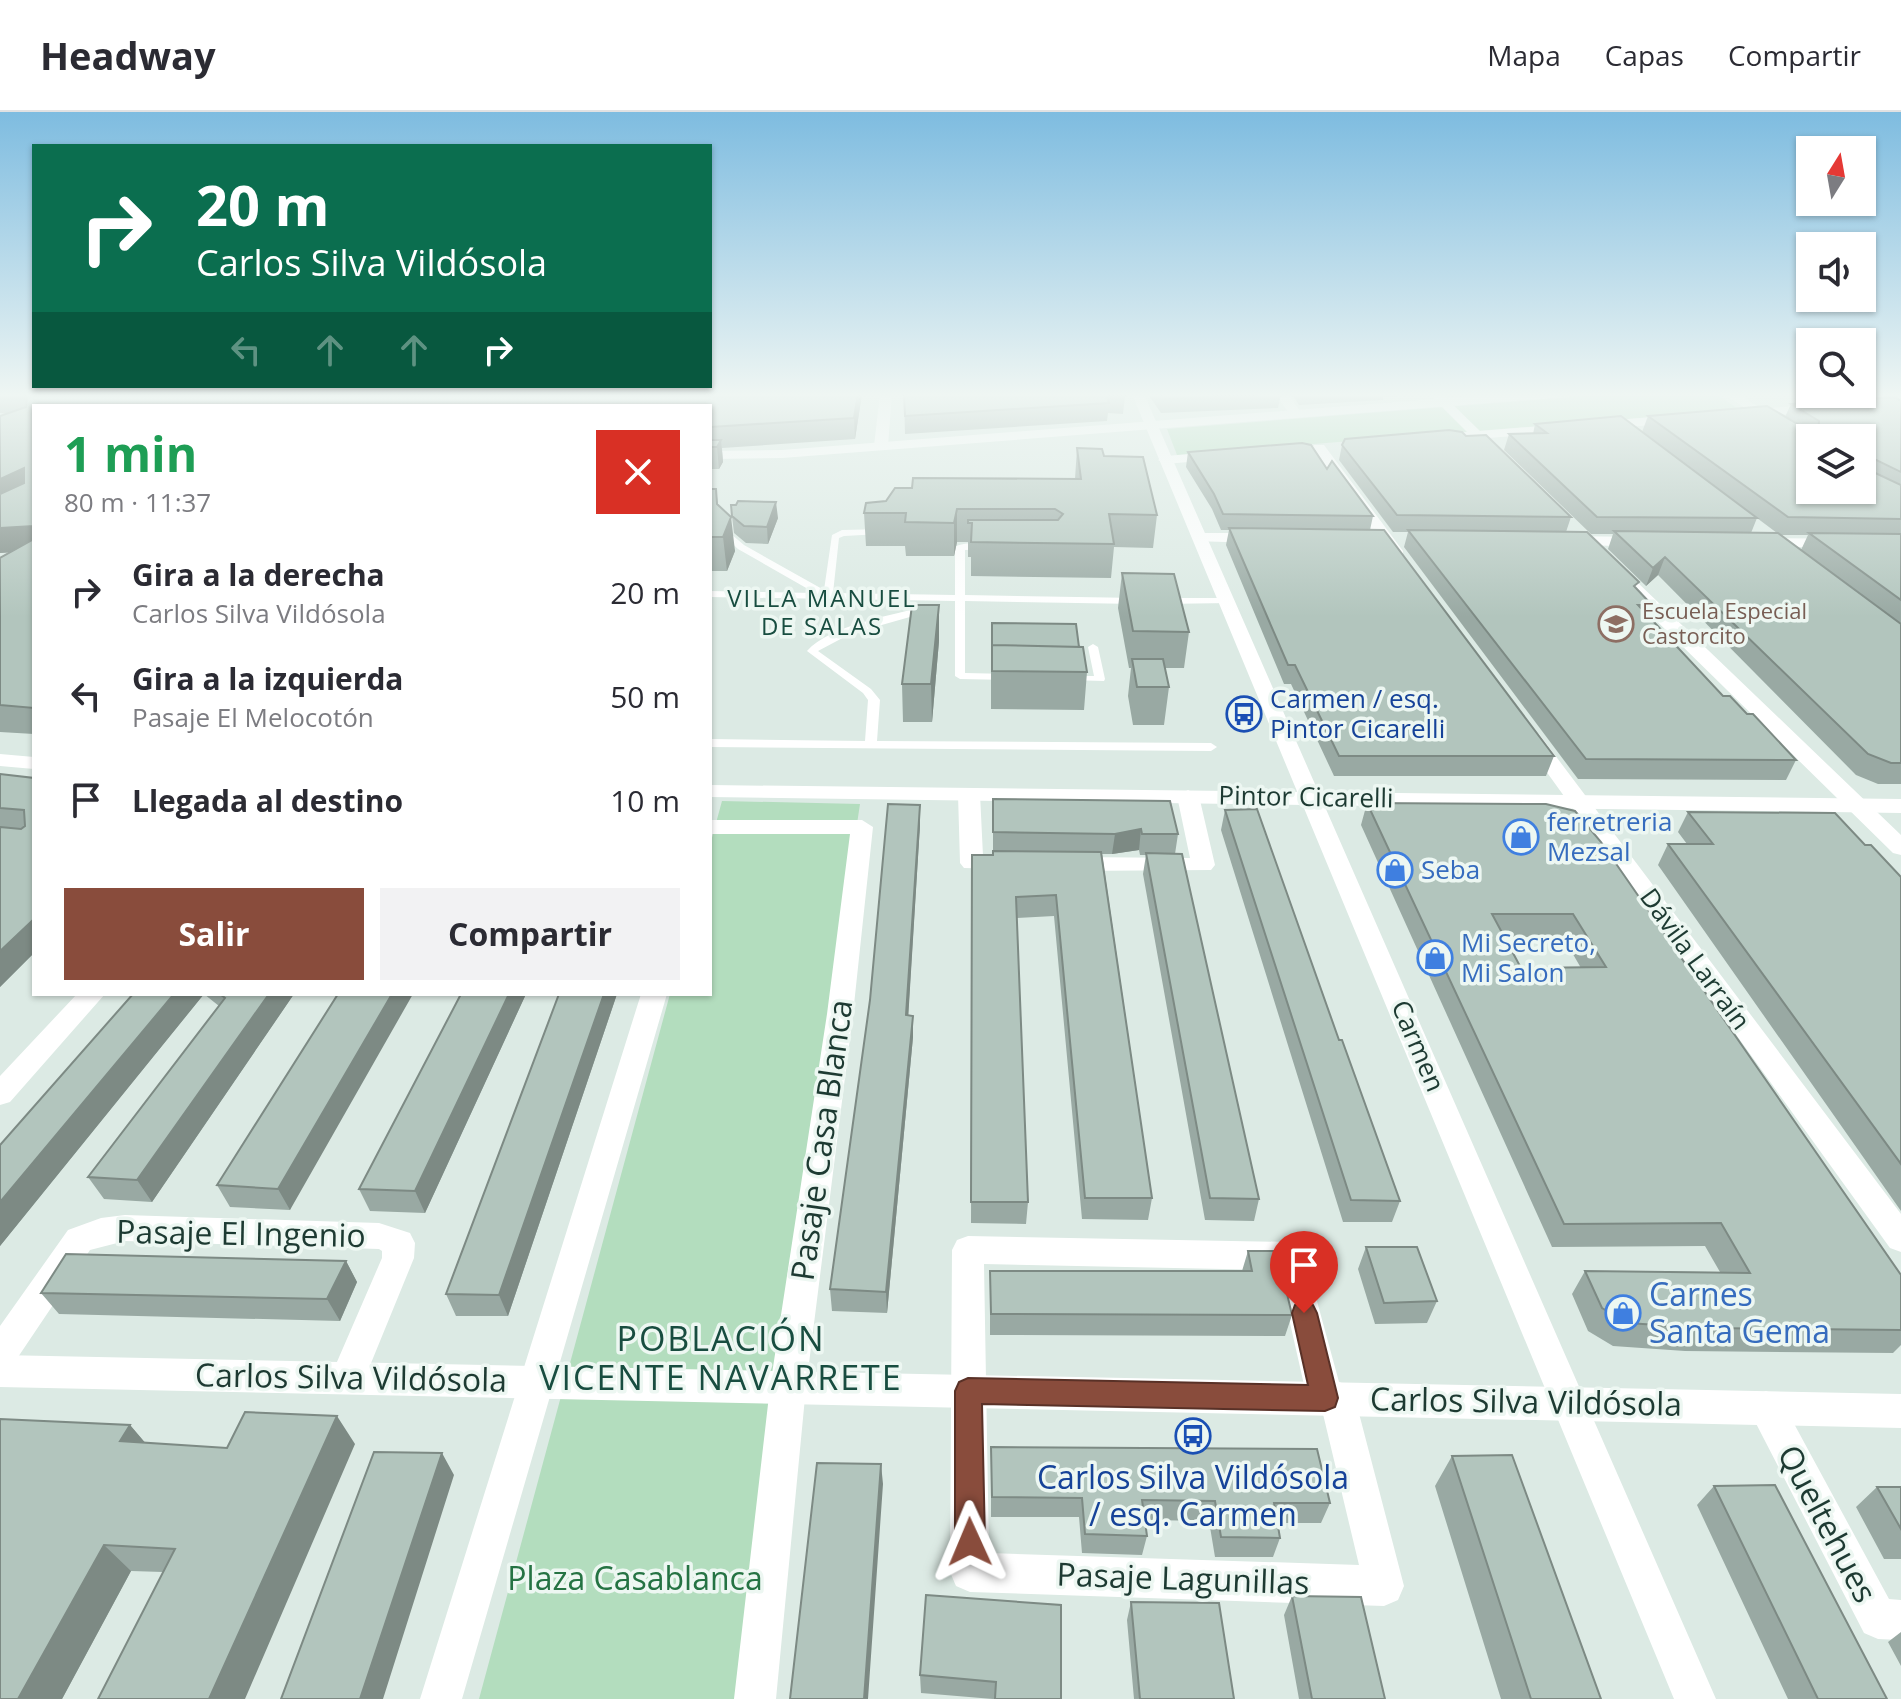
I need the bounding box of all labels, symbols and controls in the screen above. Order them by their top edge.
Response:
text: Headway [40,29,216,81]
text: Mapa [1487,36,1561,74]
text: Capas [1605,36,1684,74]
text: Compartir [1728,36,1861,74]
north arrow [1796,136,1876,216]
map controls [1796,136,1876,504]
text: 20 m [196,166,330,242]
icon: right [64,176,168,280]
button: sound [1796,232,1876,312]
text: Carlos Silva Vildósola [196,238,547,287]
icon: left [224,328,268,372]
icon: ahead [308,328,352,372]
icon: ahead [392,328,436,372]
icon: right [476,328,520,372]
button: search [1796,328,1876,408]
text: 1 min [64,421,197,486]
button: layers [1796,424,1876,504]
button: close [596,430,680,514]
text: 80 m · 11:37 [64,484,211,520]
text: Gira a la derecha [132,554,385,595]
icon: right [64,570,108,614]
text: 20 m [610,572,680,613]
district label: VILLA MANUEL DE SALAS [727,581,917,642]
text: Carlos Silva Vildósola [132,595,386,631]
place label: Escuela Especial Castorcito [1642,595,1807,650]
school or university icon: Escuela Especial Castorcito [1597,605,1635,643]
text: Gira a la izquierda [132,658,404,699]
icon: left [64,674,108,718]
text: 50 m [610,676,680,717]
place label: Carmen / esq. Pintor Cicarelli [1270,680,1445,746]
bus stop icon: Carmen / esq. Pintor Cicarelli [1225,695,1263,733]
text: Pasaje El Melocotón [132,699,374,735]
street label: Pintor Cicarelli [1218,776,1394,816]
icon: arrive [64,778,108,822]
text: Llegada al destino [132,780,403,821]
text: 10 m [610,780,680,821]
place label: ferretreria Mezsal [1547,803,1672,869]
shop icon: ferretreria Mezsal [1502,818,1540,856]
shop icon: Seba [1376,851,1414,889]
place label: Seba [1421,851,1480,887]
street label: Dávila Larraín [1632,880,1759,1036]
button: Salir [64,888,364,980]
button: Compartir [380,888,680,980]
place label: Mi Secreto, Mi Salon [1461,924,1596,990]
shop icon: Mi Secreto, Mi Salon [1416,939,1454,977]
street label: Carmen [1384,994,1454,1097]
street label: Pasaje Casa Blanca [780,997,861,1283]
street label: Pasaje El Ingenio [116,1209,366,1256]
pin [1270,1231,1338,1313]
icon: arrive [1282,1243,1326,1287]
place label: Carnes Santa Gema [1649,1272,1830,1352]
shop icon: Carnes Santa Gema [1604,1294,1642,1332]
district label: POBLACIÓN VICENTE NAVARRETE [539,1315,903,1400]
street label: Carlos Silva Vildósola [195,1352,507,1401]
street label: Carlos Silva Vildósola [1370,1376,1682,1425]
bus stop icon: Carlos Silva Vildósola / esq. Carmen [1174,1417,1212,1455]
street label: Queltehues [1769,1437,1888,1610]
place label: Carlos Silva Vildósola / esq. Carmen [1037,1455,1349,1535]
position arrow [928,1500,1012,1584]
street label: Pasaje Lagunillas [1056,1552,1310,1603]
park label: Plaza Casablanca [507,1556,763,1599]

